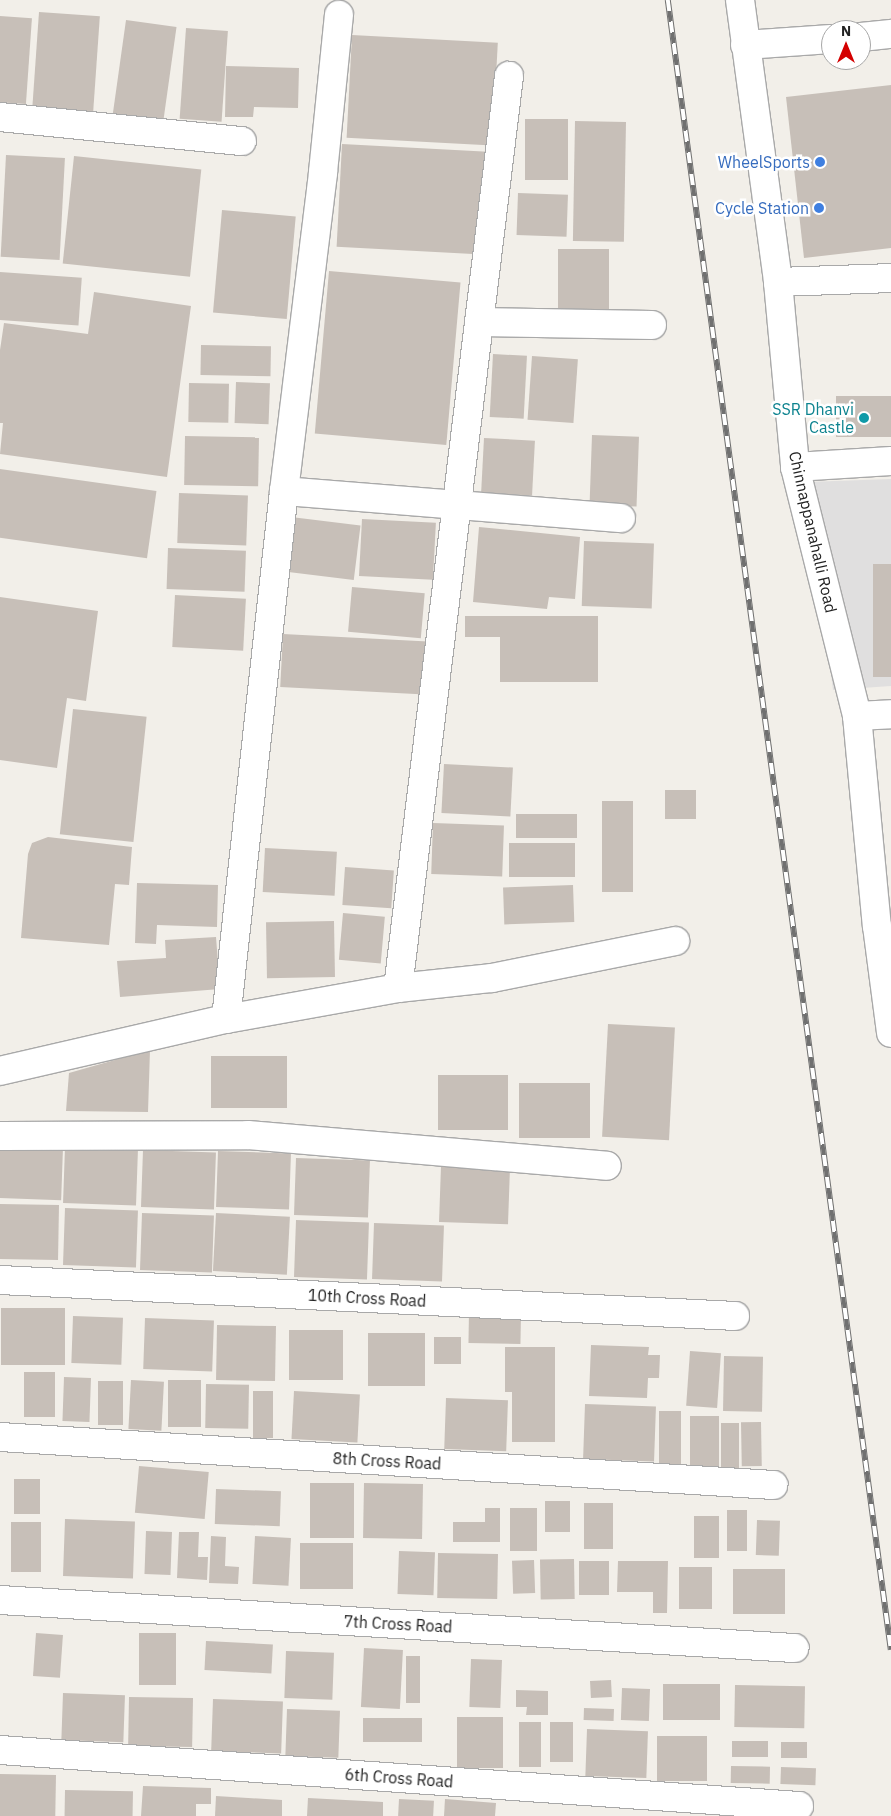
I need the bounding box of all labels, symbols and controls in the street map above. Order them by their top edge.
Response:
north arrow [821,20,871,70]
text: N [841,22,851,40]
place label: WheelSports [718,152,810,172]
marker: WheelSports [814,156,826,168]
place label: Cycle Station [715,198,809,218]
marker: Cycle Station [813,202,825,214]
place label: SSR Dhanvi Castle [772,399,854,437]
marker: SSR Dhanvi Castle [858,412,870,424]
street label: Chinnappanahalli Road [785,449,841,615]
street label: 10th Cross Road [307,1285,427,1311]
street label: 8th Cross Road [332,1449,442,1473]
street label: 7th Cross Road [343,1612,453,1636]
street label: 6th Cross Road [344,1765,454,1791]

